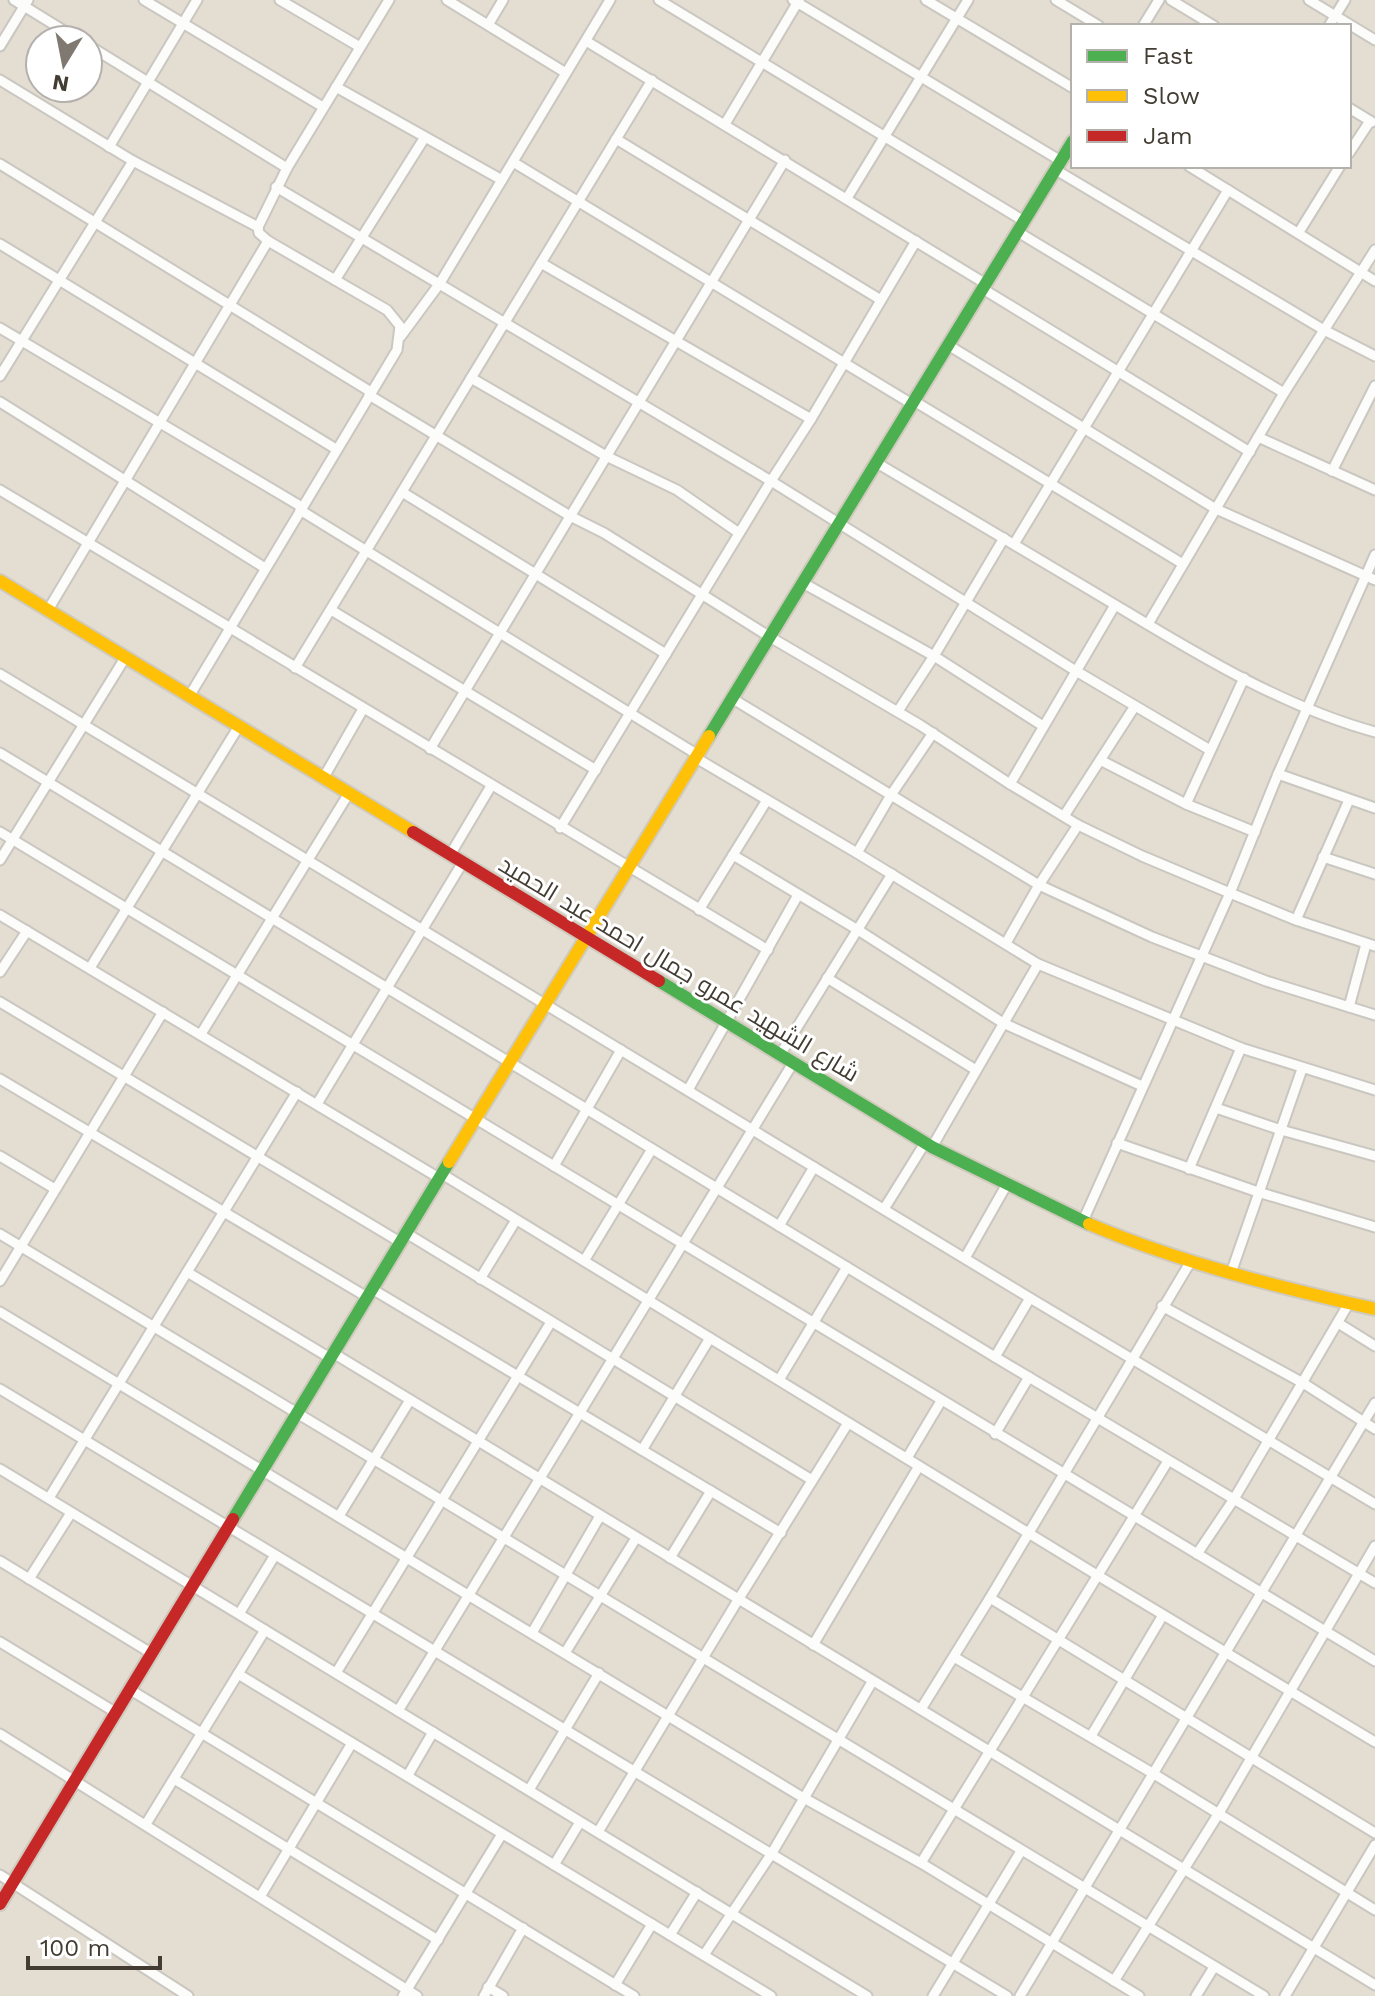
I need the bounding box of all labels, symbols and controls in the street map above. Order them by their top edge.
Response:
north arrow [24,24,104,104]
legend [1071,24,1351,168]
text: Fast [1143,42,1193,70]
text: N [50,69,71,97]
text: Slow [1143,82,1200,110]
text: Jam [1143,122,1193,150]
street label: شارع الشهيد عمرو جمال احمد عبد الحميد [493,850,864,1090]
scale bar [28,1920,160,1970]
text: 100 m [40,1934,110,1962]

